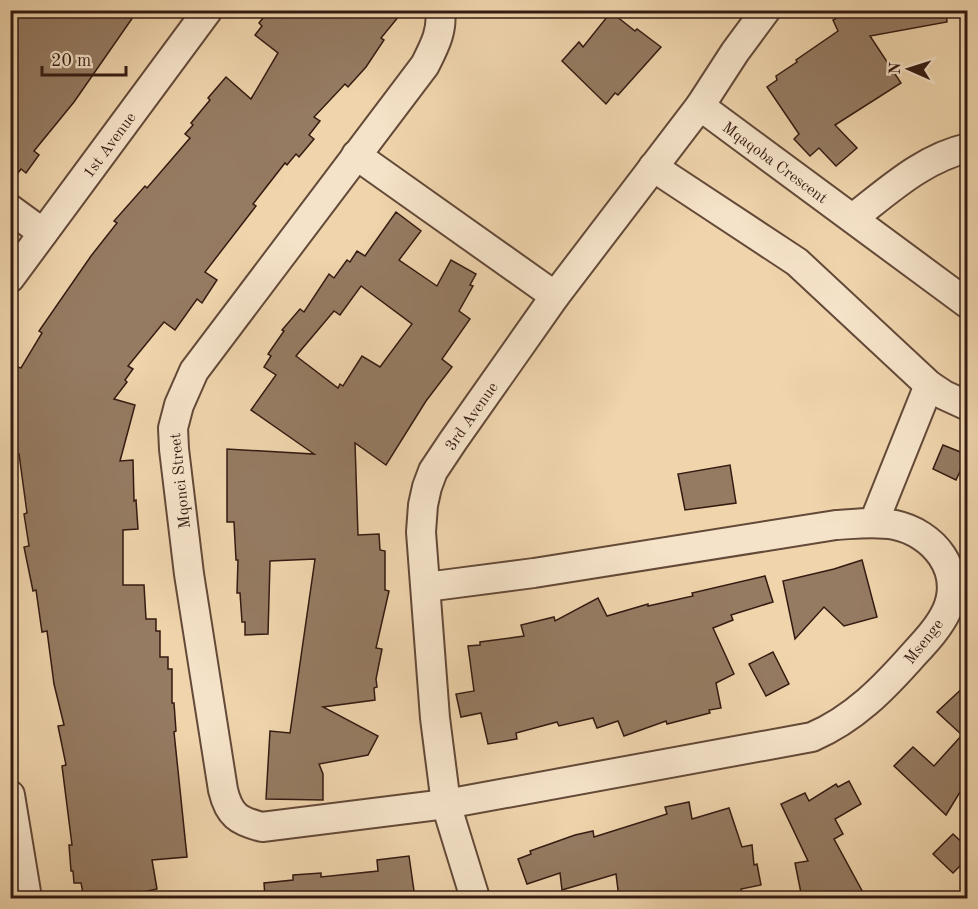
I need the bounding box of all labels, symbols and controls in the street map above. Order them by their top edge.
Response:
scale bar [42,39,126,77]
north arrow [879,39,939,99]
text: 20 m [51,52,91,70]
text: N [888,61,904,75]
street label: 1st Avenue [81,110,140,181]
street label: Mqaqoba Crescent [719,120,830,208]
street label: 3rd Avenue [443,380,502,454]
street label: Mqonci Street [168,432,194,529]
street label: Msenge [902,617,947,668]

